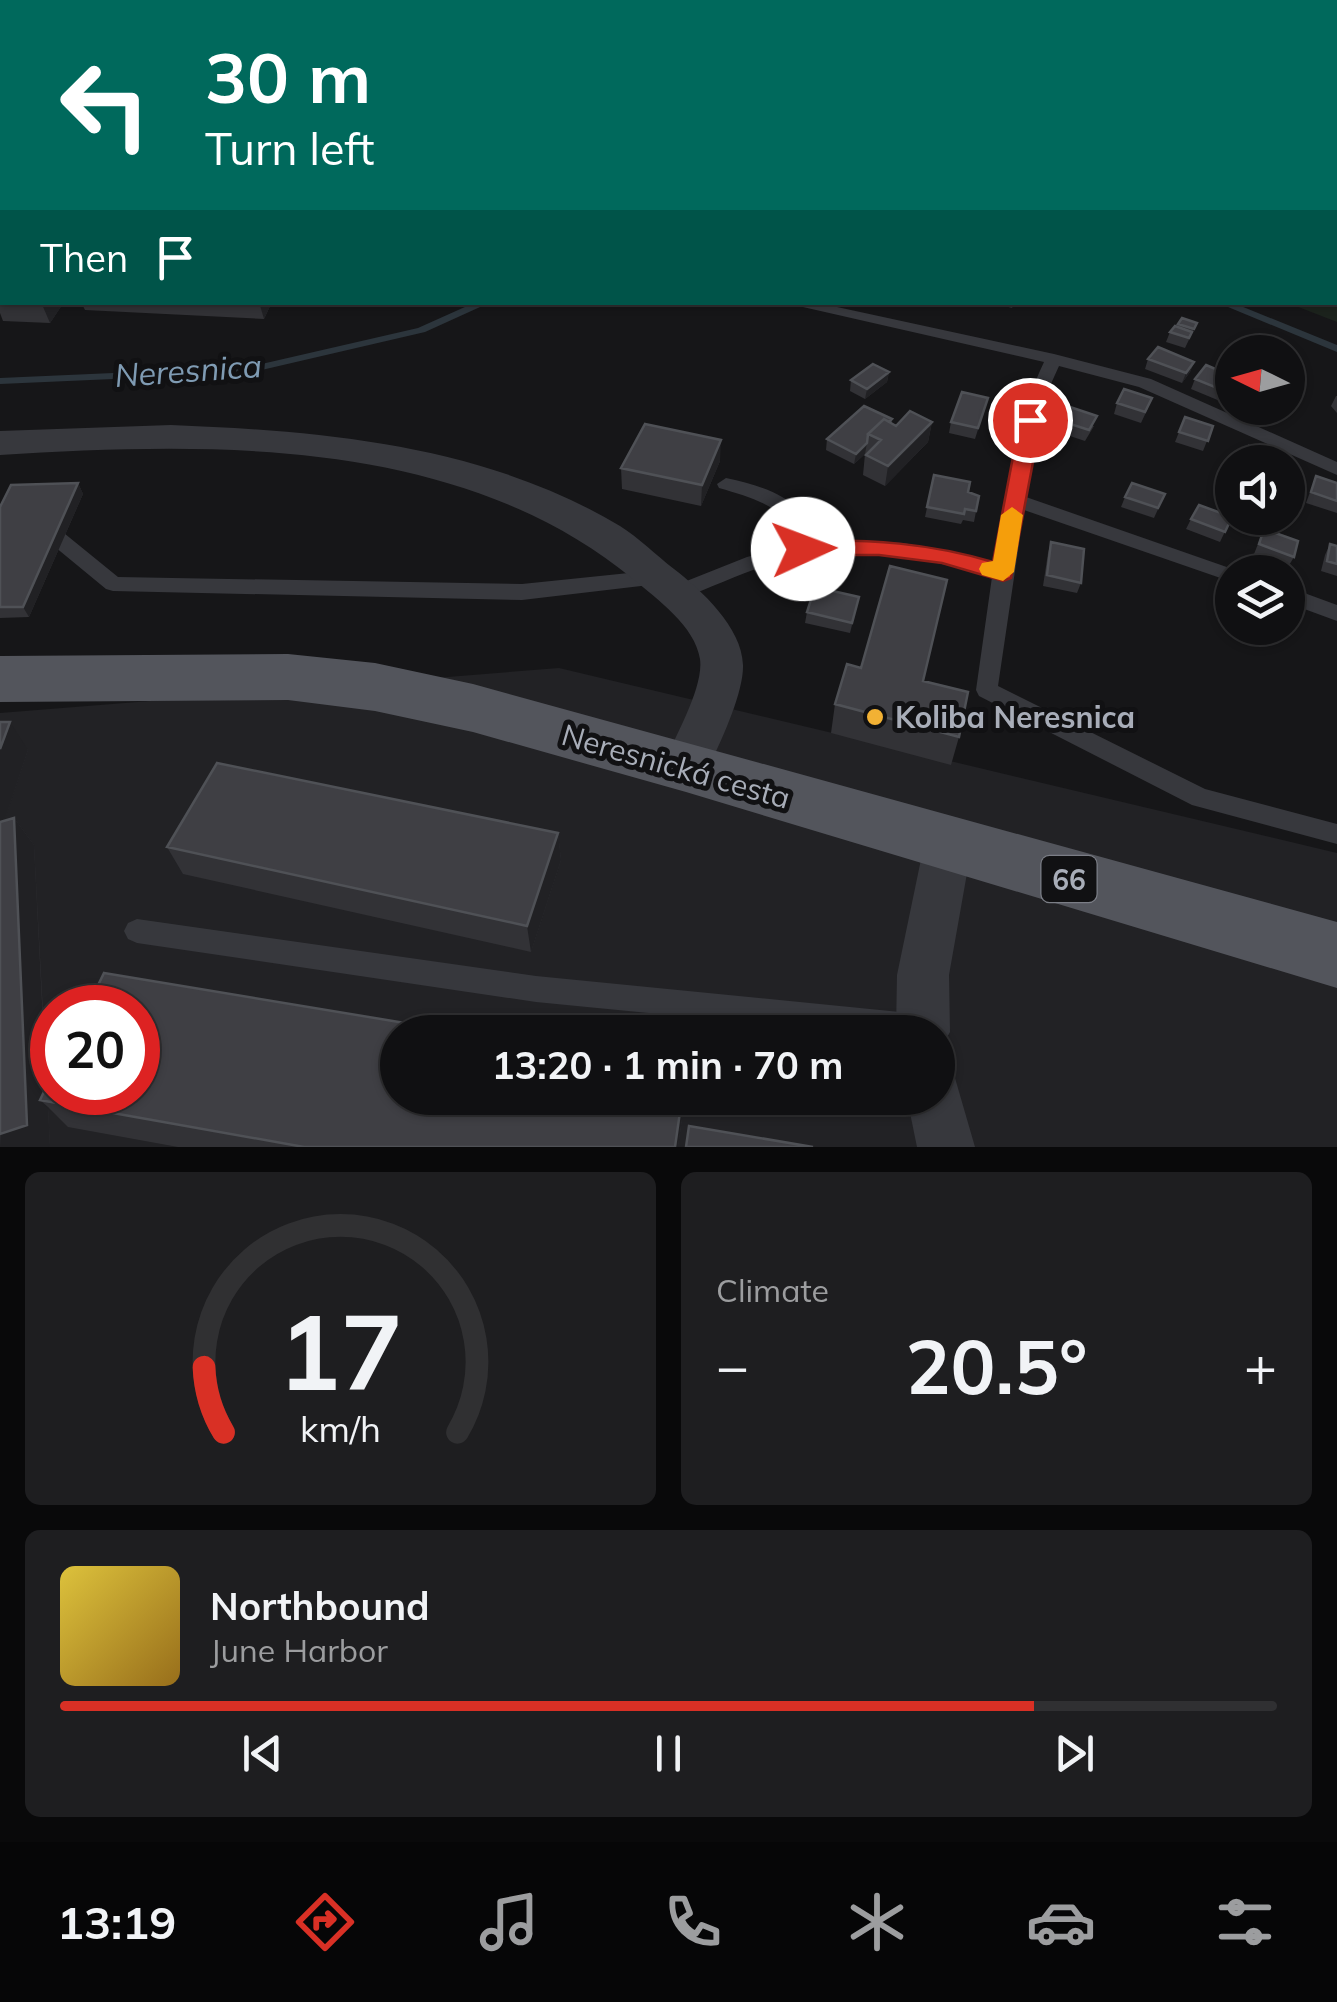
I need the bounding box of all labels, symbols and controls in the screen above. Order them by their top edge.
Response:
text: 30 m [205,33,371,121]
icon: left [40,40,170,170]
text: Turn left [205,120,374,176]
icon: arrive [148,230,203,285]
text: Then [40,234,128,282]
north arrow [1215,335,1305,425]
map controls [1215,335,1305,645]
water label: Neresnica [113,345,263,395]
pin [988,378,1073,463]
icon: arrive [1003,393,1058,448]
button: sound [1215,445,1305,535]
position arrow [751,497,855,601]
button: layers [1215,555,1305,645]
place label: Koliba Neresnica [895,698,1135,736]
marker: Koliba Neresnica [864,706,886,728]
street label: Neresnická cesta [558,715,794,817]
road number: 66 [1042,856,1096,902]
speed limit sign: 20 [30,985,160,1115]
text: 13:20 · 1 min · 70 m [492,1041,843,1089]
text: Climate [716,1270,829,1310]
text: 17 [278,1285,403,1416]
text: 20.5° [905,1319,1088,1413]
text: − [716,1331,749,1400]
text: + [1244,1331,1277,1400]
text: km/h [300,1406,381,1451]
text: Northbound [210,1582,430,1630]
text: June Harbor [210,1630,388,1670]
icon: previous [235,1726,290,1781]
icon: pause [641,1726,696,1781]
icon: next [1047,1726,1102,1781]
icon: directions [290,1887,360,1957]
icon: music [474,1887,544,1957]
icon: phone [658,1887,728,1957]
icon: climate [842,1887,912,1957]
icon: car [1026,1887,1096,1957]
icon: filters [1210,1887,1280,1957]
text: 13:19 [57,1894,176,1950]

